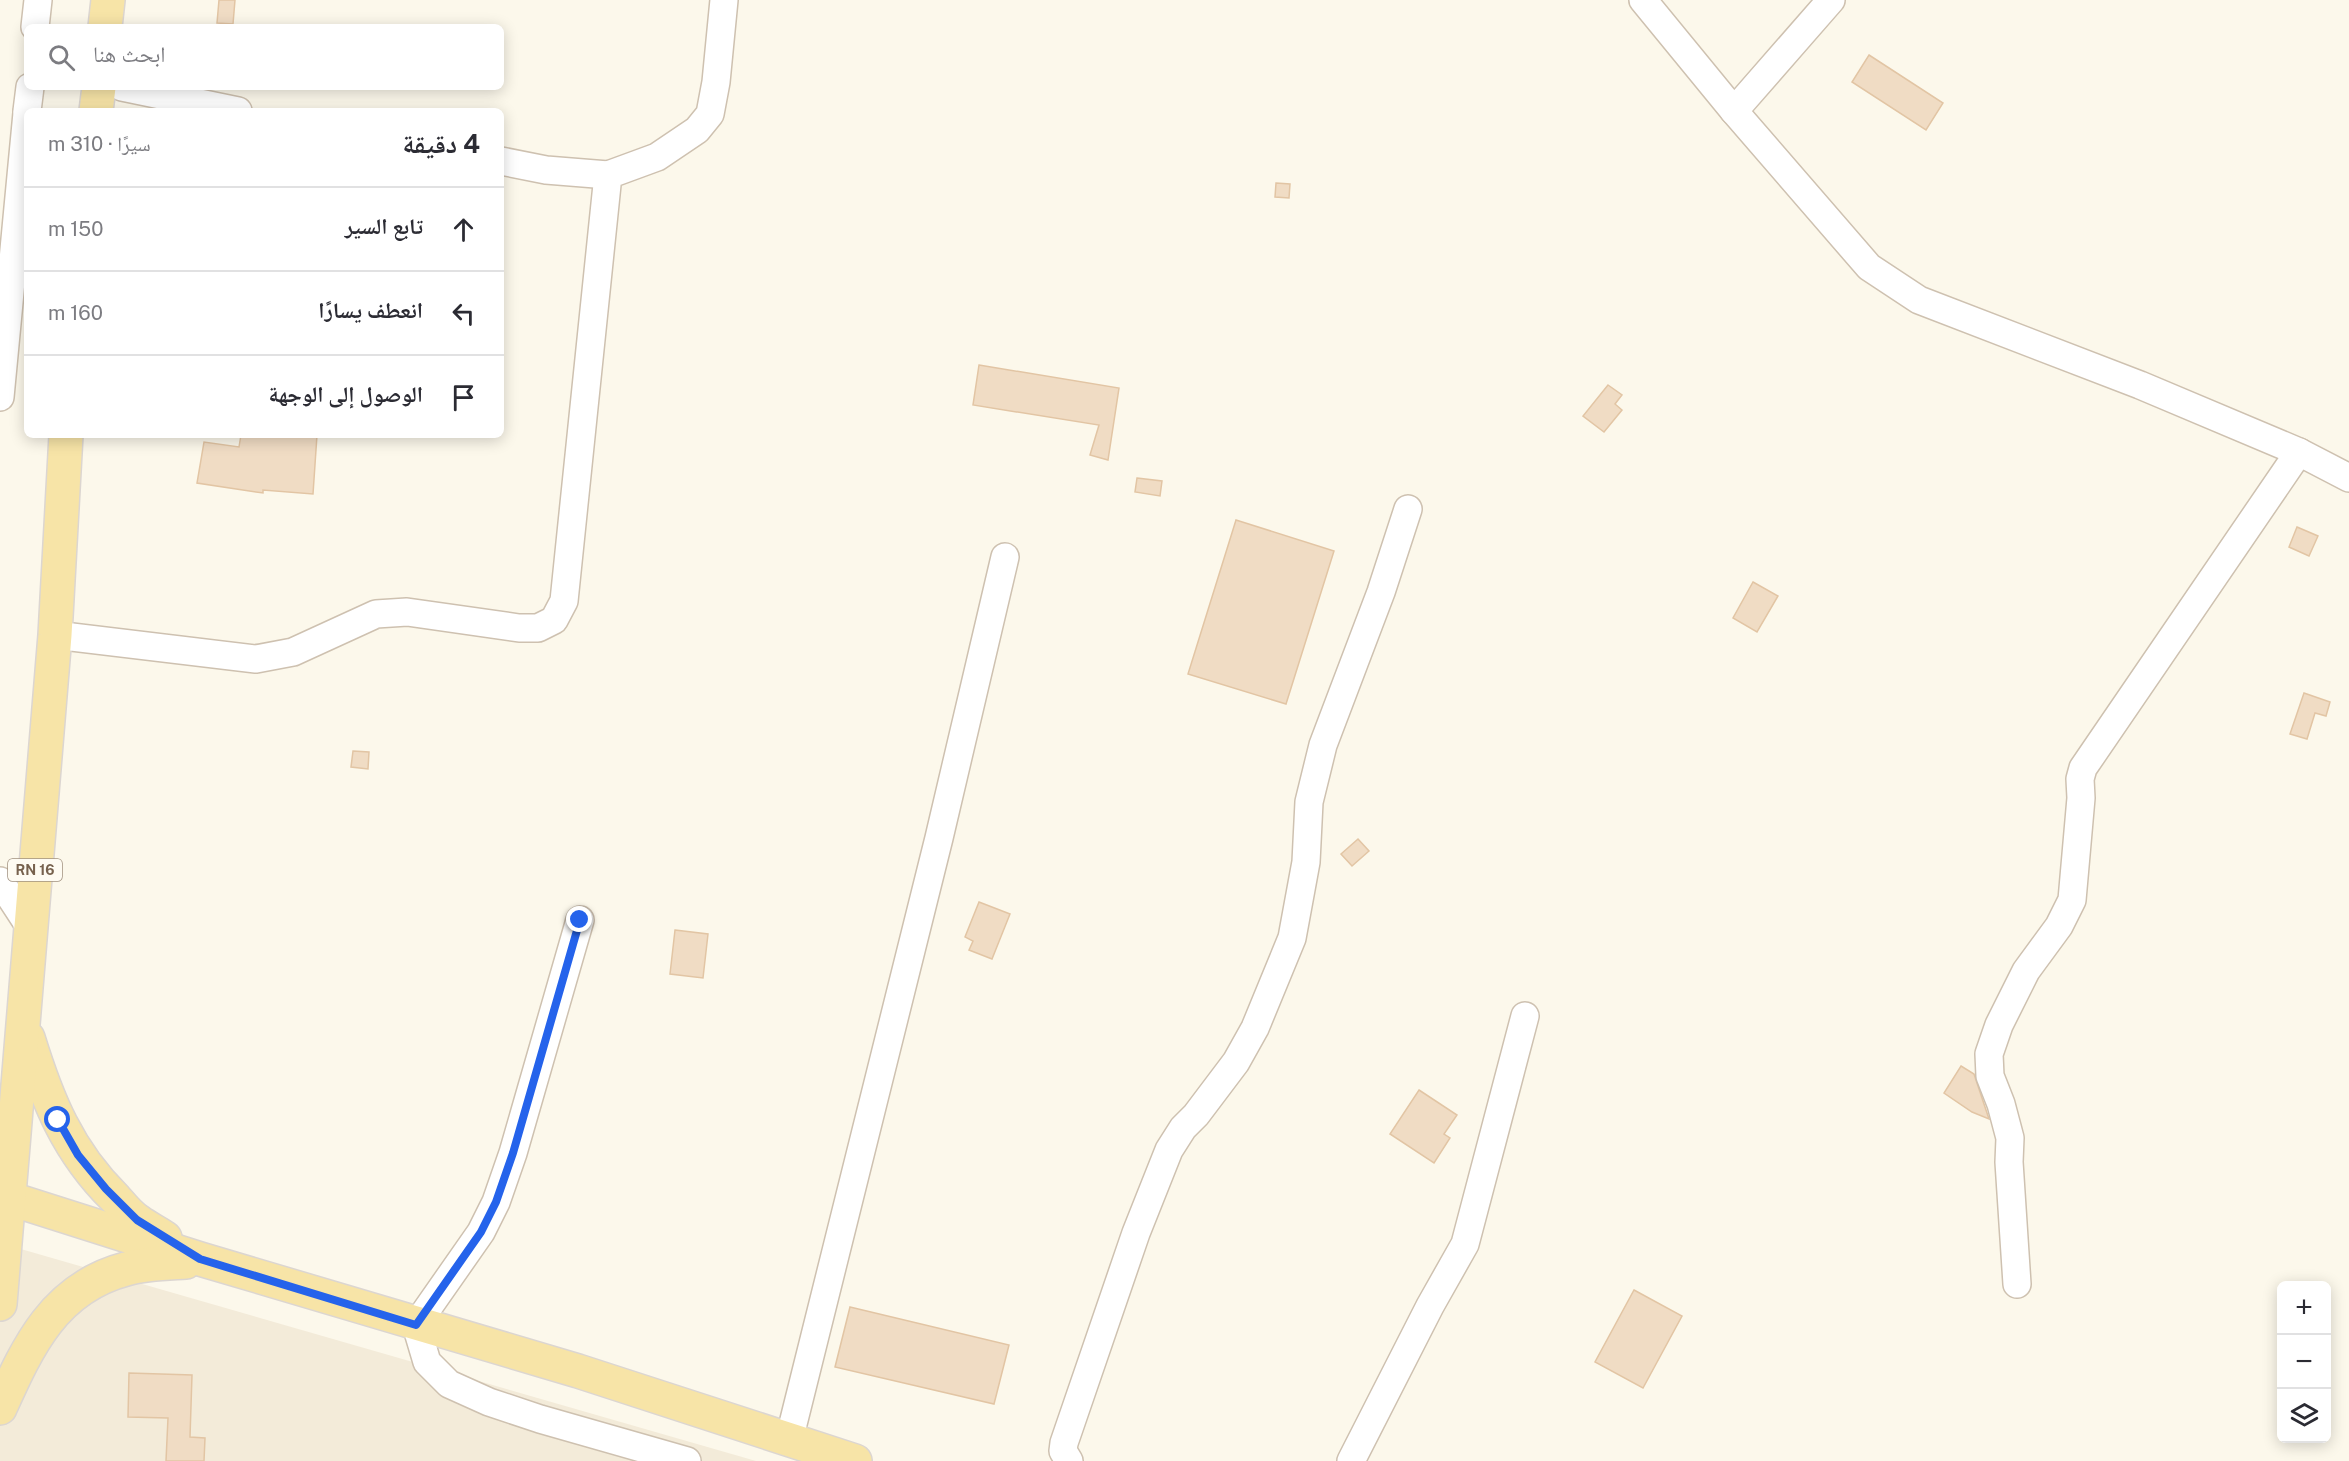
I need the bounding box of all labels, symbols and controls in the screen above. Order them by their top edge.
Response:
search box [24,24,504,90]
icon: search [45,41,78,74]
text: ابحث هنا [93,41,165,67]
text: 4 دقيقة [402,128,480,159]
text: سيرًا · 310 m [48,132,151,156]
text: تابع السير [345,213,423,239]
icon: ahead [447,213,480,246]
text: 150 m [48,217,103,241]
text: انعطف يسارًا [318,297,423,323]
icon: left [447,297,480,330]
text: 160 m [48,301,103,325]
text: الوصول إلى الوجهة [268,381,423,407]
icon: arrive [447,381,480,414]
road number: RN 16 [8,859,62,881]
route end [566,906,592,932]
route start [44,1106,70,1132]
map controls [2277,1281,2331,1443]
button: + [2277,1281,2331,1335]
button: − [2277,1335,2331,1389]
button: layers [2277,1389,2331,1443]

